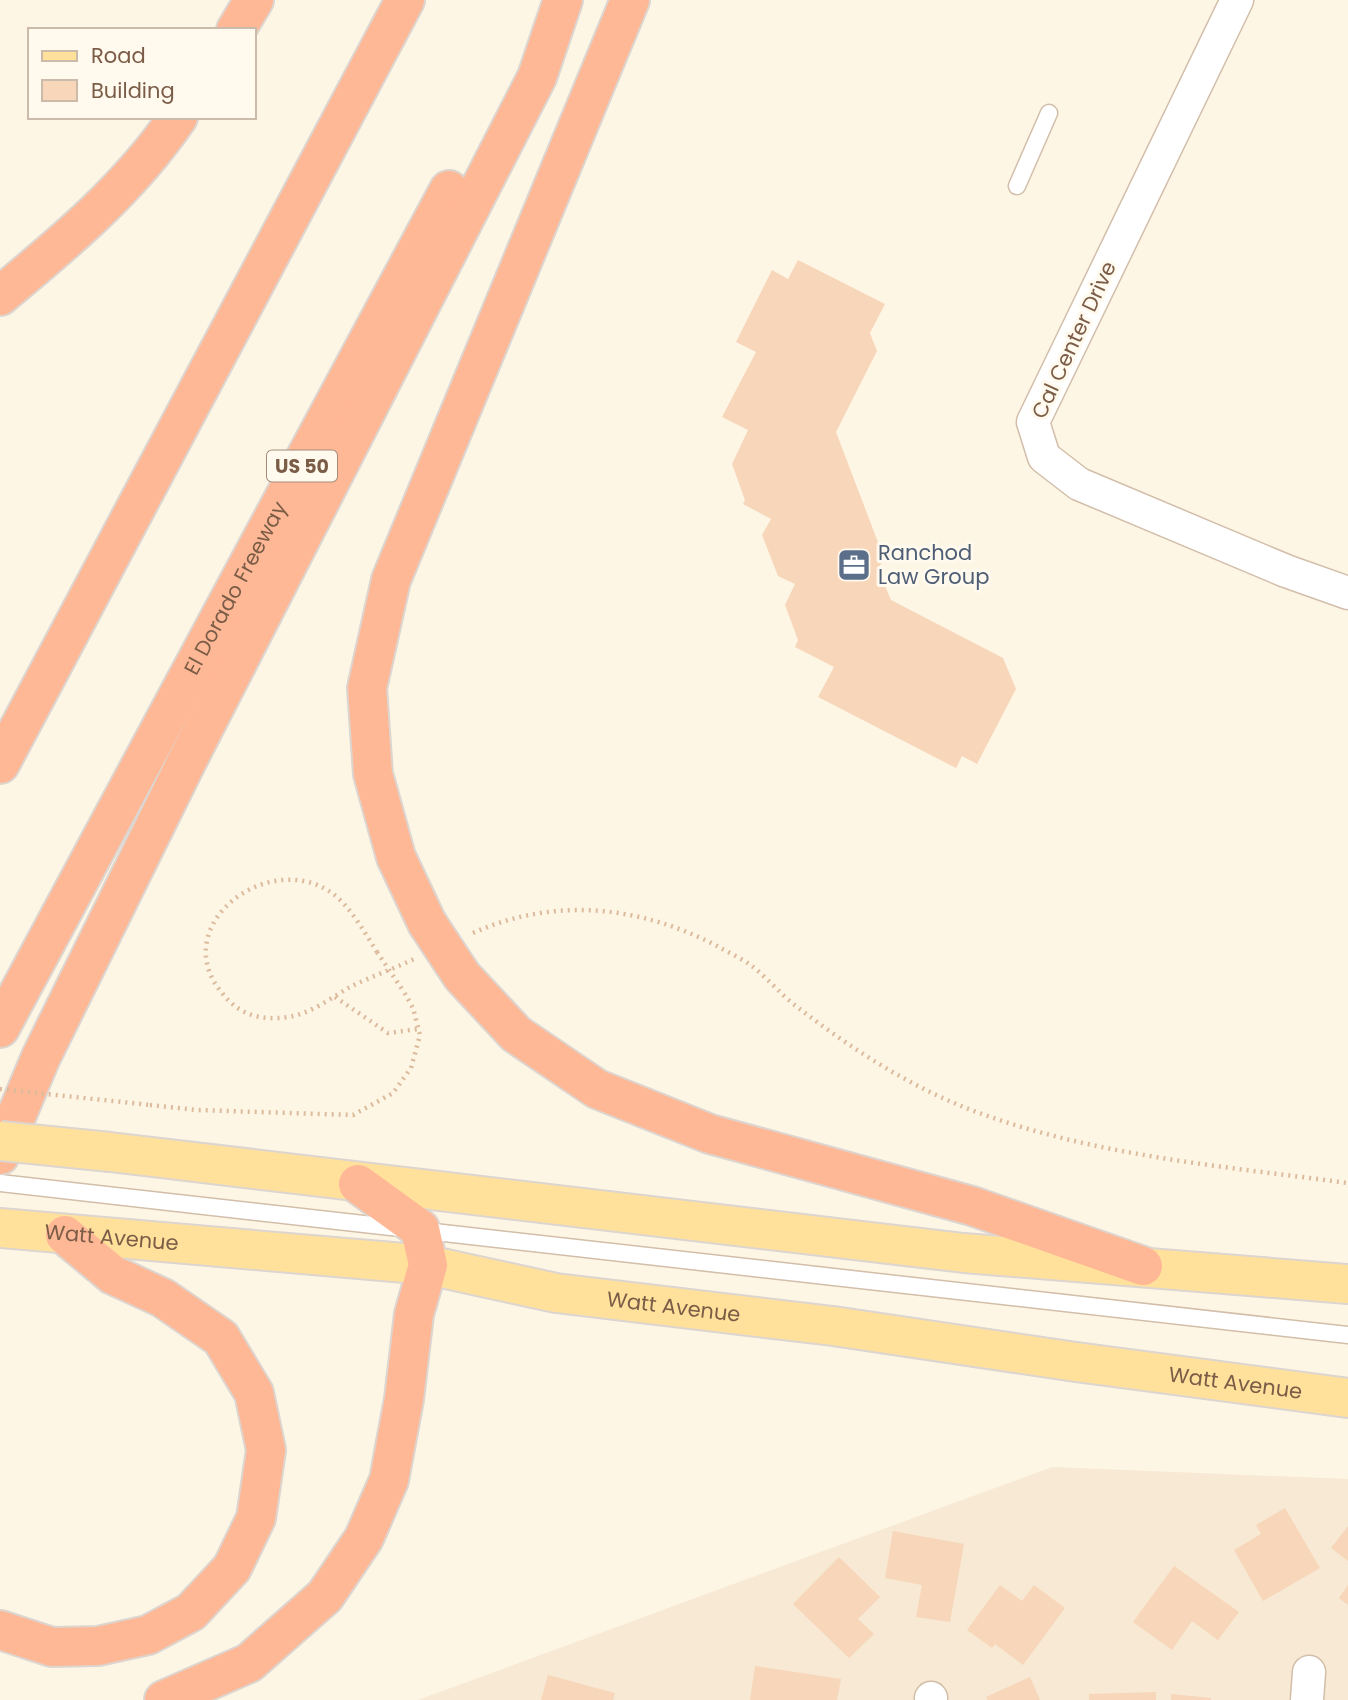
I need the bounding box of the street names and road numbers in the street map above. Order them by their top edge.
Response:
street label: Cal Center Drive [1024,256,1123,423]
road number: US 50 [267,450,337,481]
street label: El Dorado Freeway [177,496,294,680]
street label: Watt Avenue [43,1217,180,1257]
street label: Watt Avenue [605,1284,742,1329]
street label: Watt Avenue [1167,1359,1304,1406]

